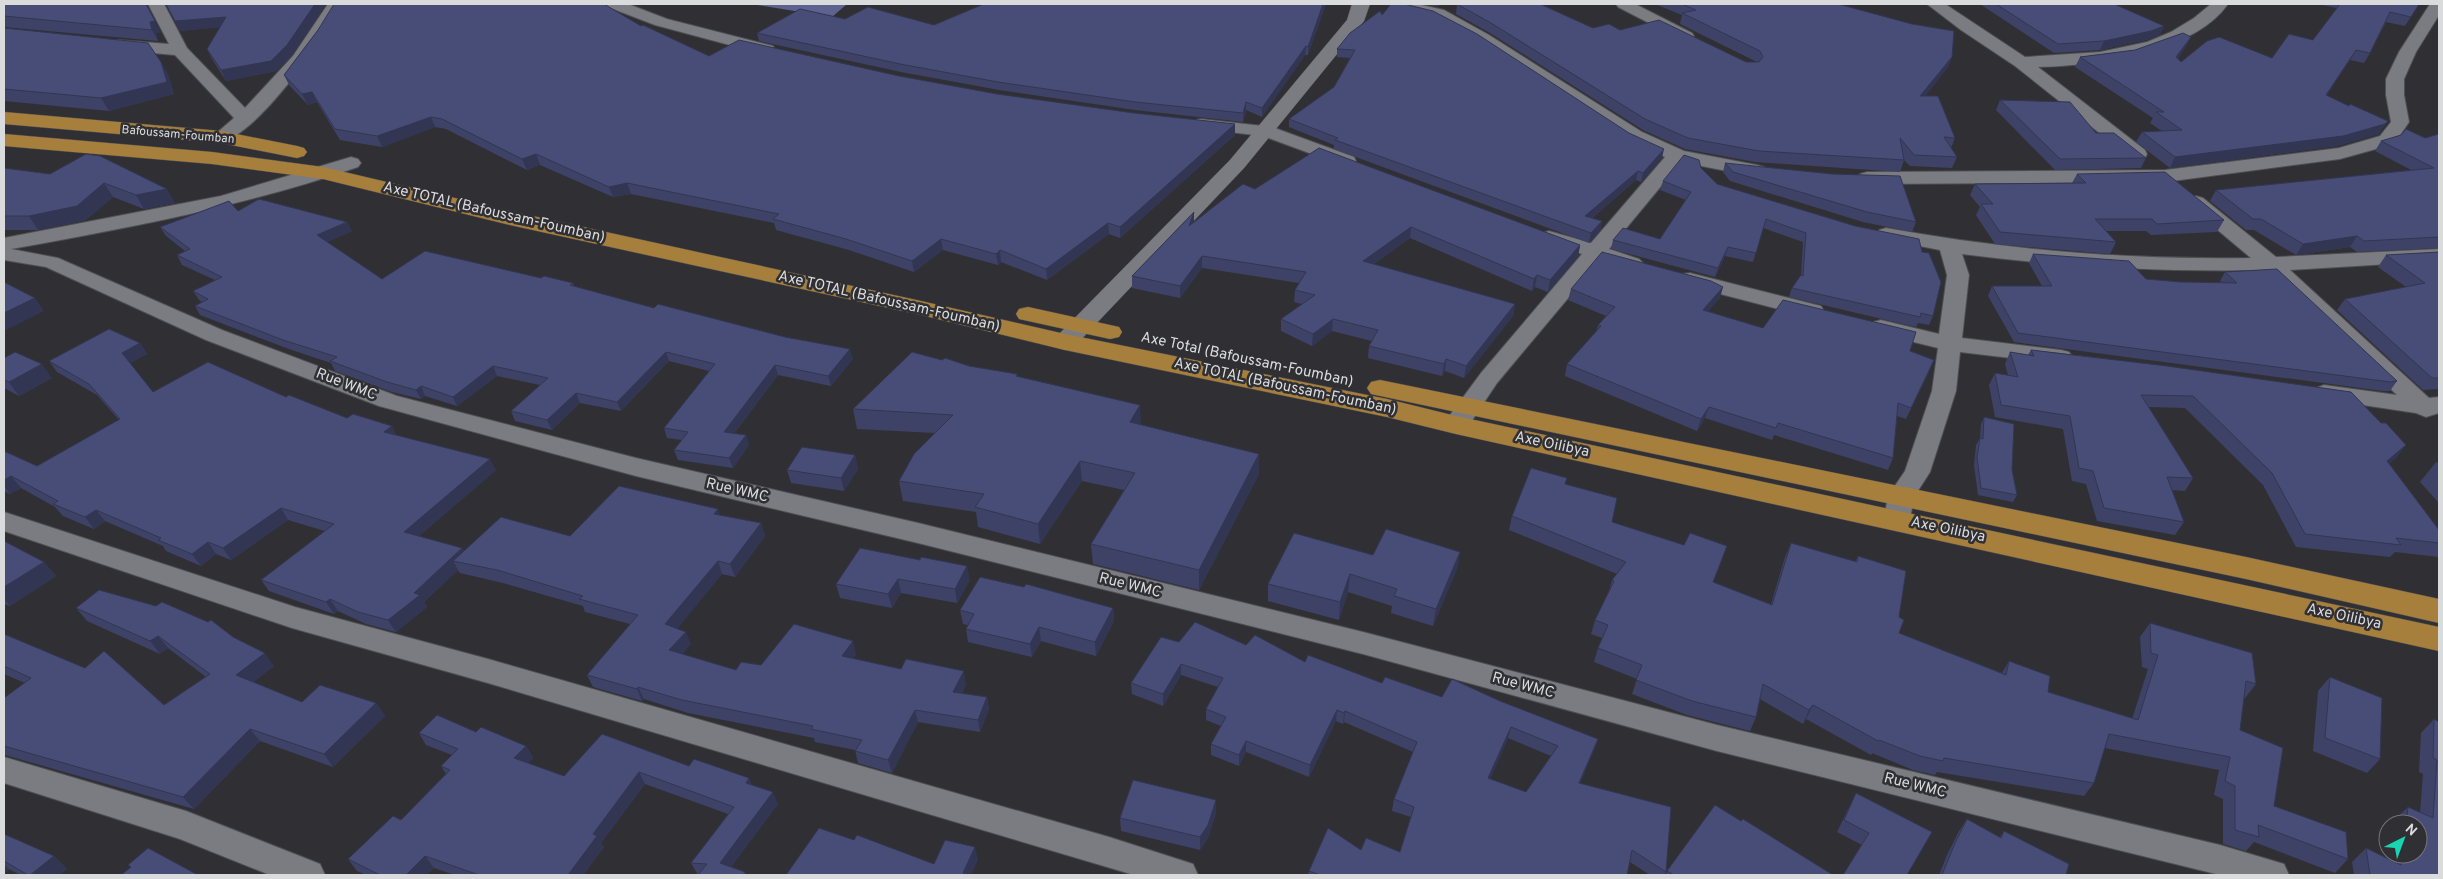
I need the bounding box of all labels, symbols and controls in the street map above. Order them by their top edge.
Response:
street label: Bafoussam-Foumban [121,122,235,148]
street label: Axe TOTAL (Bafoussam-Foumban) [381,178,607,248]
street label: Axe TOTAL (Bafoussam-Foumban) [776,267,1002,337]
street label: Axe Total (Bafoussam-Foumban) [1139,328,1355,392]
street label: Axe TOTAL (Bafoussam-Foumban) [1172,354,1398,420]
street label: Rue WMC [313,365,379,405]
street label: Axe Oilibya [1513,428,1591,462]
street label: Rue WMC [704,475,770,507]
street label: Axe Oilibya [1909,513,1987,547]
street label: Rue WMC [1097,569,1163,603]
street label: Axe Oilibya [2305,600,2383,634]
street label: Rue WMC [1490,669,1556,703]
street label: Rue WMC [1882,769,1948,803]
north arrow [2378,814,2428,864]
text: N [2401,821,2420,840]

